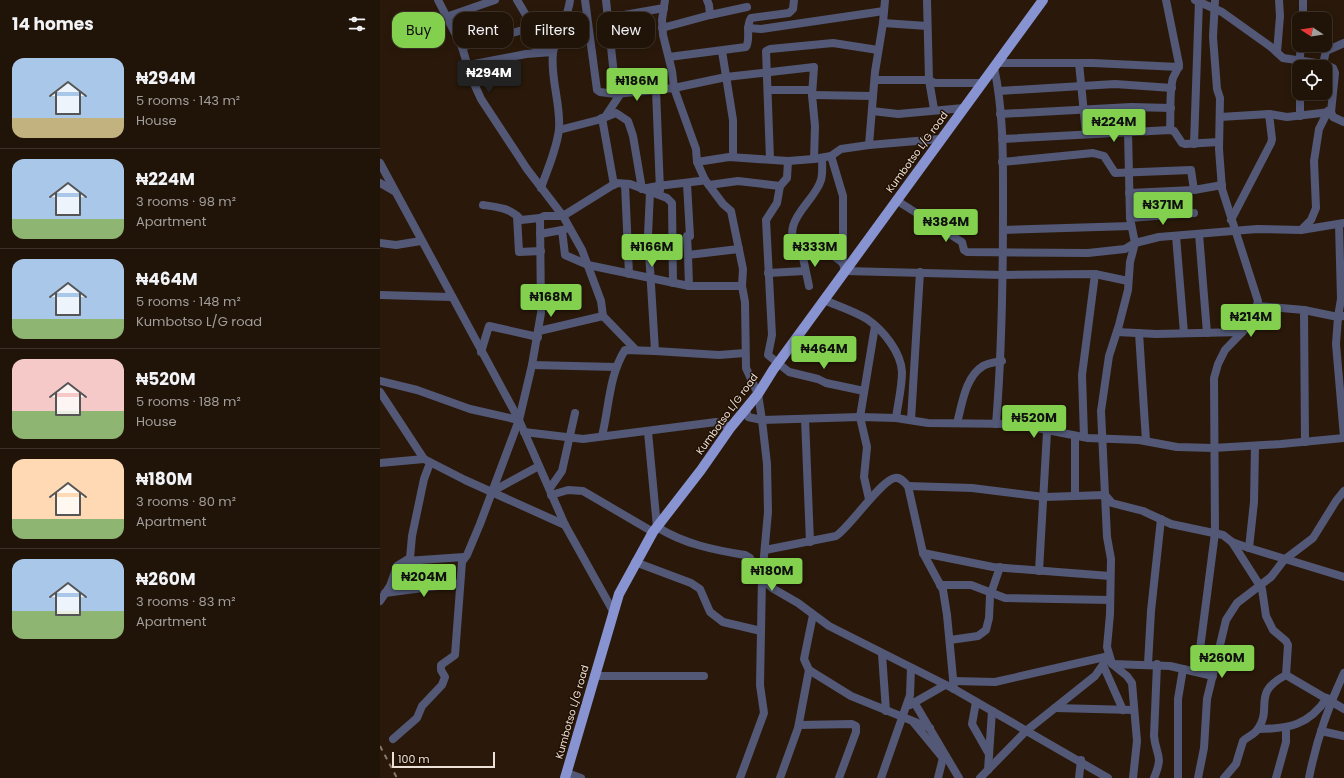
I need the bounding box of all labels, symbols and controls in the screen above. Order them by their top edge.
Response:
text: 14 homes [12,12,94,36]
chip: Buy [392,12,445,48]
chip: Rent [453,12,513,48]
chip: Filters [521,12,589,48]
chip: New [597,12,655,48]
north arrow [1292,12,1332,52]
map controls [1292,12,1332,100]
icon: filters [346,13,368,35]
pin: ₦294M [461,60,517,94]
button: locate [1292,60,1332,100]
text: ₦294M [466,63,512,82]
text: ₦294M [136,66,196,90]
pin: ₦186M [609,68,665,102]
text: ₦186M [616,71,658,90]
icon: home [44,74,92,122]
text: 5 rooms · 143 m² [136,91,240,110]
street label: Kumbotso L/G road [882,108,952,196]
pin: ₦224M [1086,109,1142,143]
text: House [136,111,176,130]
text: ₦224M [1092,112,1136,131]
text: ₦224M [136,167,195,191]
icon: home [44,175,92,223]
text: 3 rooms · 98 m² [136,192,236,211]
pin: ₦371M [1135,192,1191,226]
text: ₦371M [1142,195,1184,214]
pin: ₦384M [918,209,974,243]
text: Apartment [136,212,206,231]
text: ₦384M [923,212,969,231]
pin: ₦166M [624,234,680,268]
pin: ₦333M [787,234,843,268]
text: ₦166M [631,237,673,256]
text: ₦333M [793,237,837,256]
text: ₦464M [136,267,198,291]
icon: home [44,275,92,323]
pin: ₦168M [523,284,579,318]
text: ₦168M [530,287,572,306]
text: 5 rooms · 148 m² [136,292,241,311]
pin: ₦214M [1223,304,1279,338]
text: ₦214M [1230,307,1272,326]
text: Kumbotso L/G road [136,312,262,331]
pin: ₦464M [796,336,852,370]
text: ₦464M [800,339,848,358]
text: ₦520M [136,367,196,391]
street label: Kumbotso L/G road [692,370,762,458]
icon: home [44,375,92,423]
text: 5 rooms · 188 m² [136,392,241,411]
pin: ₦520M [1006,405,1062,439]
text: ₦520M [1011,408,1057,427]
text: House [136,412,176,431]
text: ₦180M [136,467,192,491]
icon: home [44,475,92,523]
text: 3 rooms · 80 m² [136,492,236,511]
text: Apartment [136,512,206,531]
pin: ₦180M [744,558,800,592]
text: ₦180M [750,561,794,580]
pin: ₦204M [396,564,452,598]
text: ₦260M [136,567,196,591]
text: ₦204M [401,567,447,586]
icon: home [44,575,92,623]
text: 3 rooms · 83 m² [136,592,236,611]
text: Apartment [136,612,206,631]
pin: ₦260M [1194,645,1250,679]
text: ₦260M [1199,648,1245,667]
street label: Kumbotso L/G road [551,663,593,761]
scale bar [392,750,495,769]
text: 100 m [398,751,430,767]

